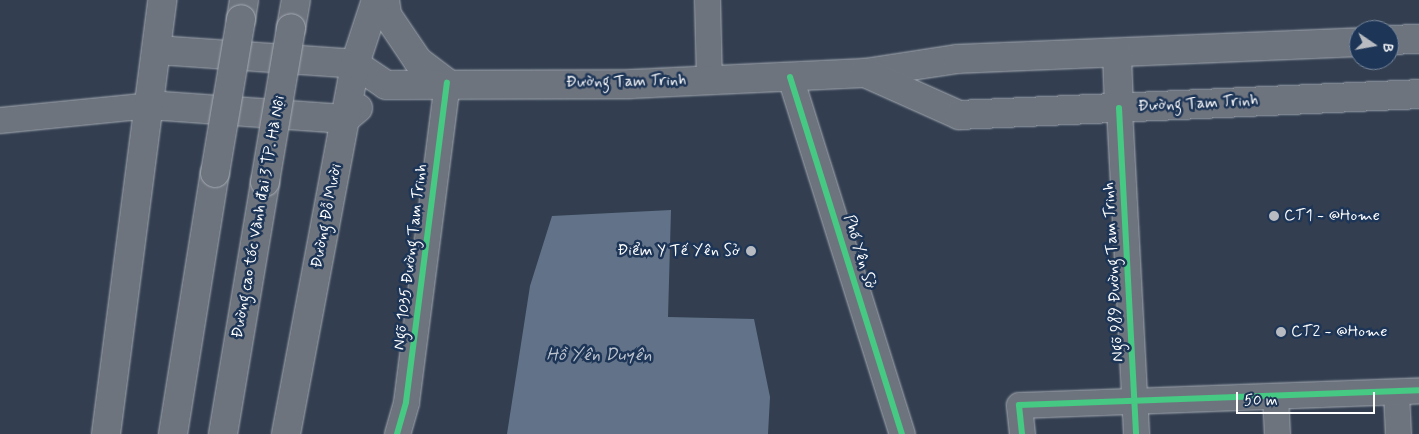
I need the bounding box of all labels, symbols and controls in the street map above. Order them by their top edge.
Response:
north arrow [1349,20,1399,70]
text: B [1378,42,1397,54]
street label: Đường Tam Trinh [565,71,687,93]
street label: Đường Tam Trinh [1137,91,1259,117]
street label: Đường cao tốc Vành đai 3 TP. Hà Nội [228,94,290,340]
street label: Đường Đỗ Mười [307,162,347,270]
street label: Ngõ 1035 Đường Tam Trinh [390,163,432,351]
street label: Ngõ 989 Đường Tam Trinh [1100,181,1128,363]
place label: CT1 - @Home [1284,206,1380,226]
marker: CT1 - @Home [1268,210,1280,222]
street label: Phố Yên Sở [839,212,879,292]
place label: Điểm Y Tế Yên Sở [617,241,740,261]
marker: Điểm Y Tế Yên Sở [744,244,758,258]
place label: CT2 - @Home [1291,322,1388,342]
marker: CT2 - @Home [1275,326,1287,338]
water label: Hồ Yên Duyên [546,344,652,366]
scale bar [1239,382,1378,414]
text: 50 m [1244,391,1278,411]

